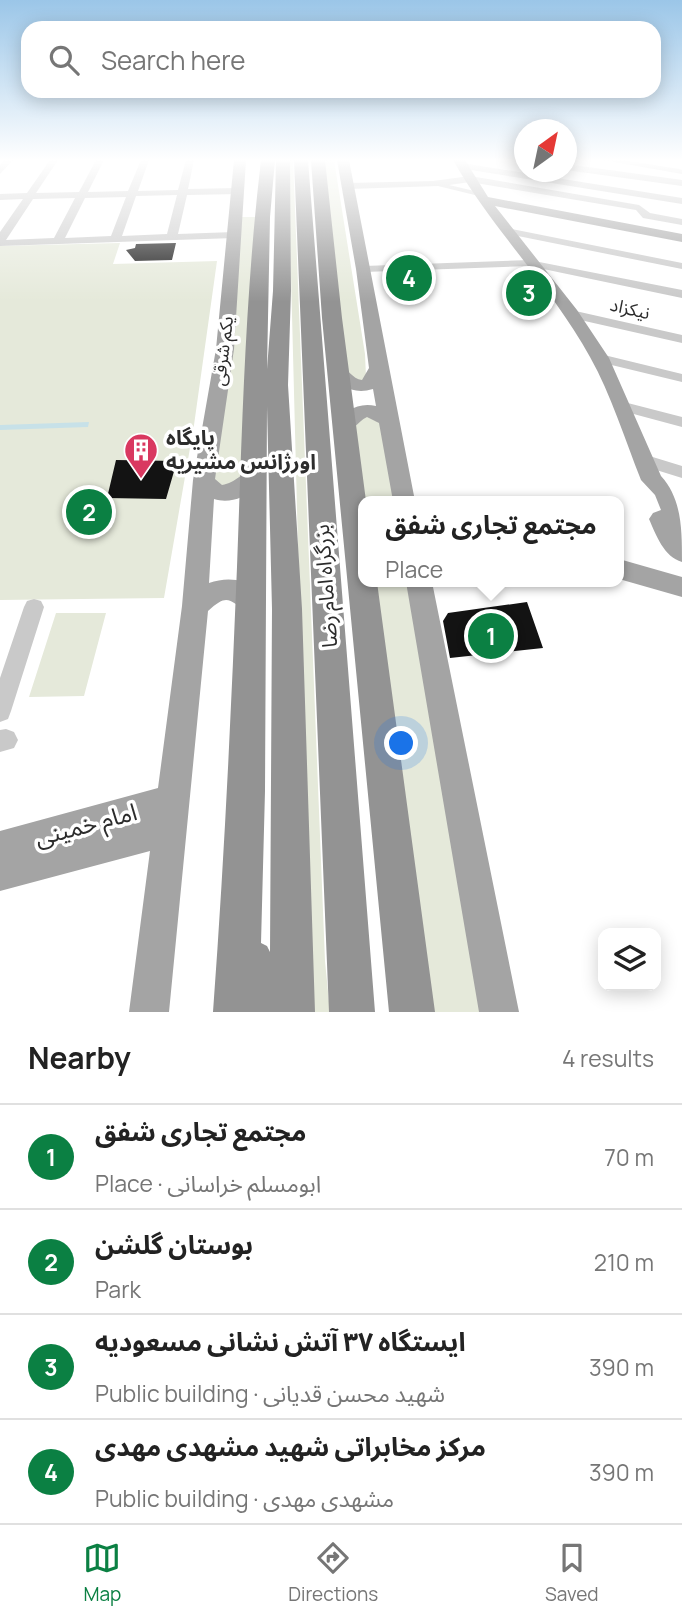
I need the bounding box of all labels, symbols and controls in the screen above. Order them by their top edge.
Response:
search box [21,21,661,98]
icon: search [45,41,83,79]
text: Search here [101,42,246,78]
north arrow [514,119,577,182]
pin: 4 [386,252,432,304]
pin: 3 [506,267,552,319]
street label: نیکزاد [608,292,653,324]
street label: یکم شرقی [206,315,240,387]
place label: پایگاه اورژانس مشیریه [166,423,316,475]
building icon: پایگاه اورژانس مشیریه [122,431,160,480]
pin: 2 [66,486,112,538]
popup [358,496,624,587]
text: مجتمع تجاری شفق [385,506,597,542]
street label: بزرگراه امام رضا [307,523,346,649]
text: Place [385,553,443,585]
pin: 1 [468,610,514,662]
your location [384,726,418,760]
street label: امام خمینی [31,794,141,856]
map controls [598,928,661,991]
button: layers [598,928,661,991]
text: Nearby [28,1037,131,1078]
text: 4 results [562,1042,654,1074]
text: مجتمع تجاری شفق [95,1113,306,1149]
text: 1 [46,1141,56,1173]
text: 70 m [604,1141,654,1173]
text: Place · ابومسلم خراسانی [95,1167,321,1199]
text: بوستان گلشن [95,1226,253,1262]
text: 2 [44,1246,58,1278]
text: 210 m [594,1246,654,1278]
text: Park [95,1273,141,1305]
text: ایستگاه ۳۷ آتش نشانی مسعودیه [95,1323,466,1359]
text: 3 [44,1351,58,1383]
text: 390 m [589,1351,654,1383]
text: Public building · شهید محسن قدیانی [95,1377,445,1409]
text: مرکز مخابراتی شهید مشهدی مهدی [95,1428,486,1464]
text: 4 [44,1456,58,1488]
text: 390 m [589,1456,654,1488]
text: Public building · مشهدی مهدی [95,1482,394,1514]
tab: Map [83,1539,121,1607]
tab: Directions [288,1539,378,1607]
tab: Saved [545,1539,599,1607]

